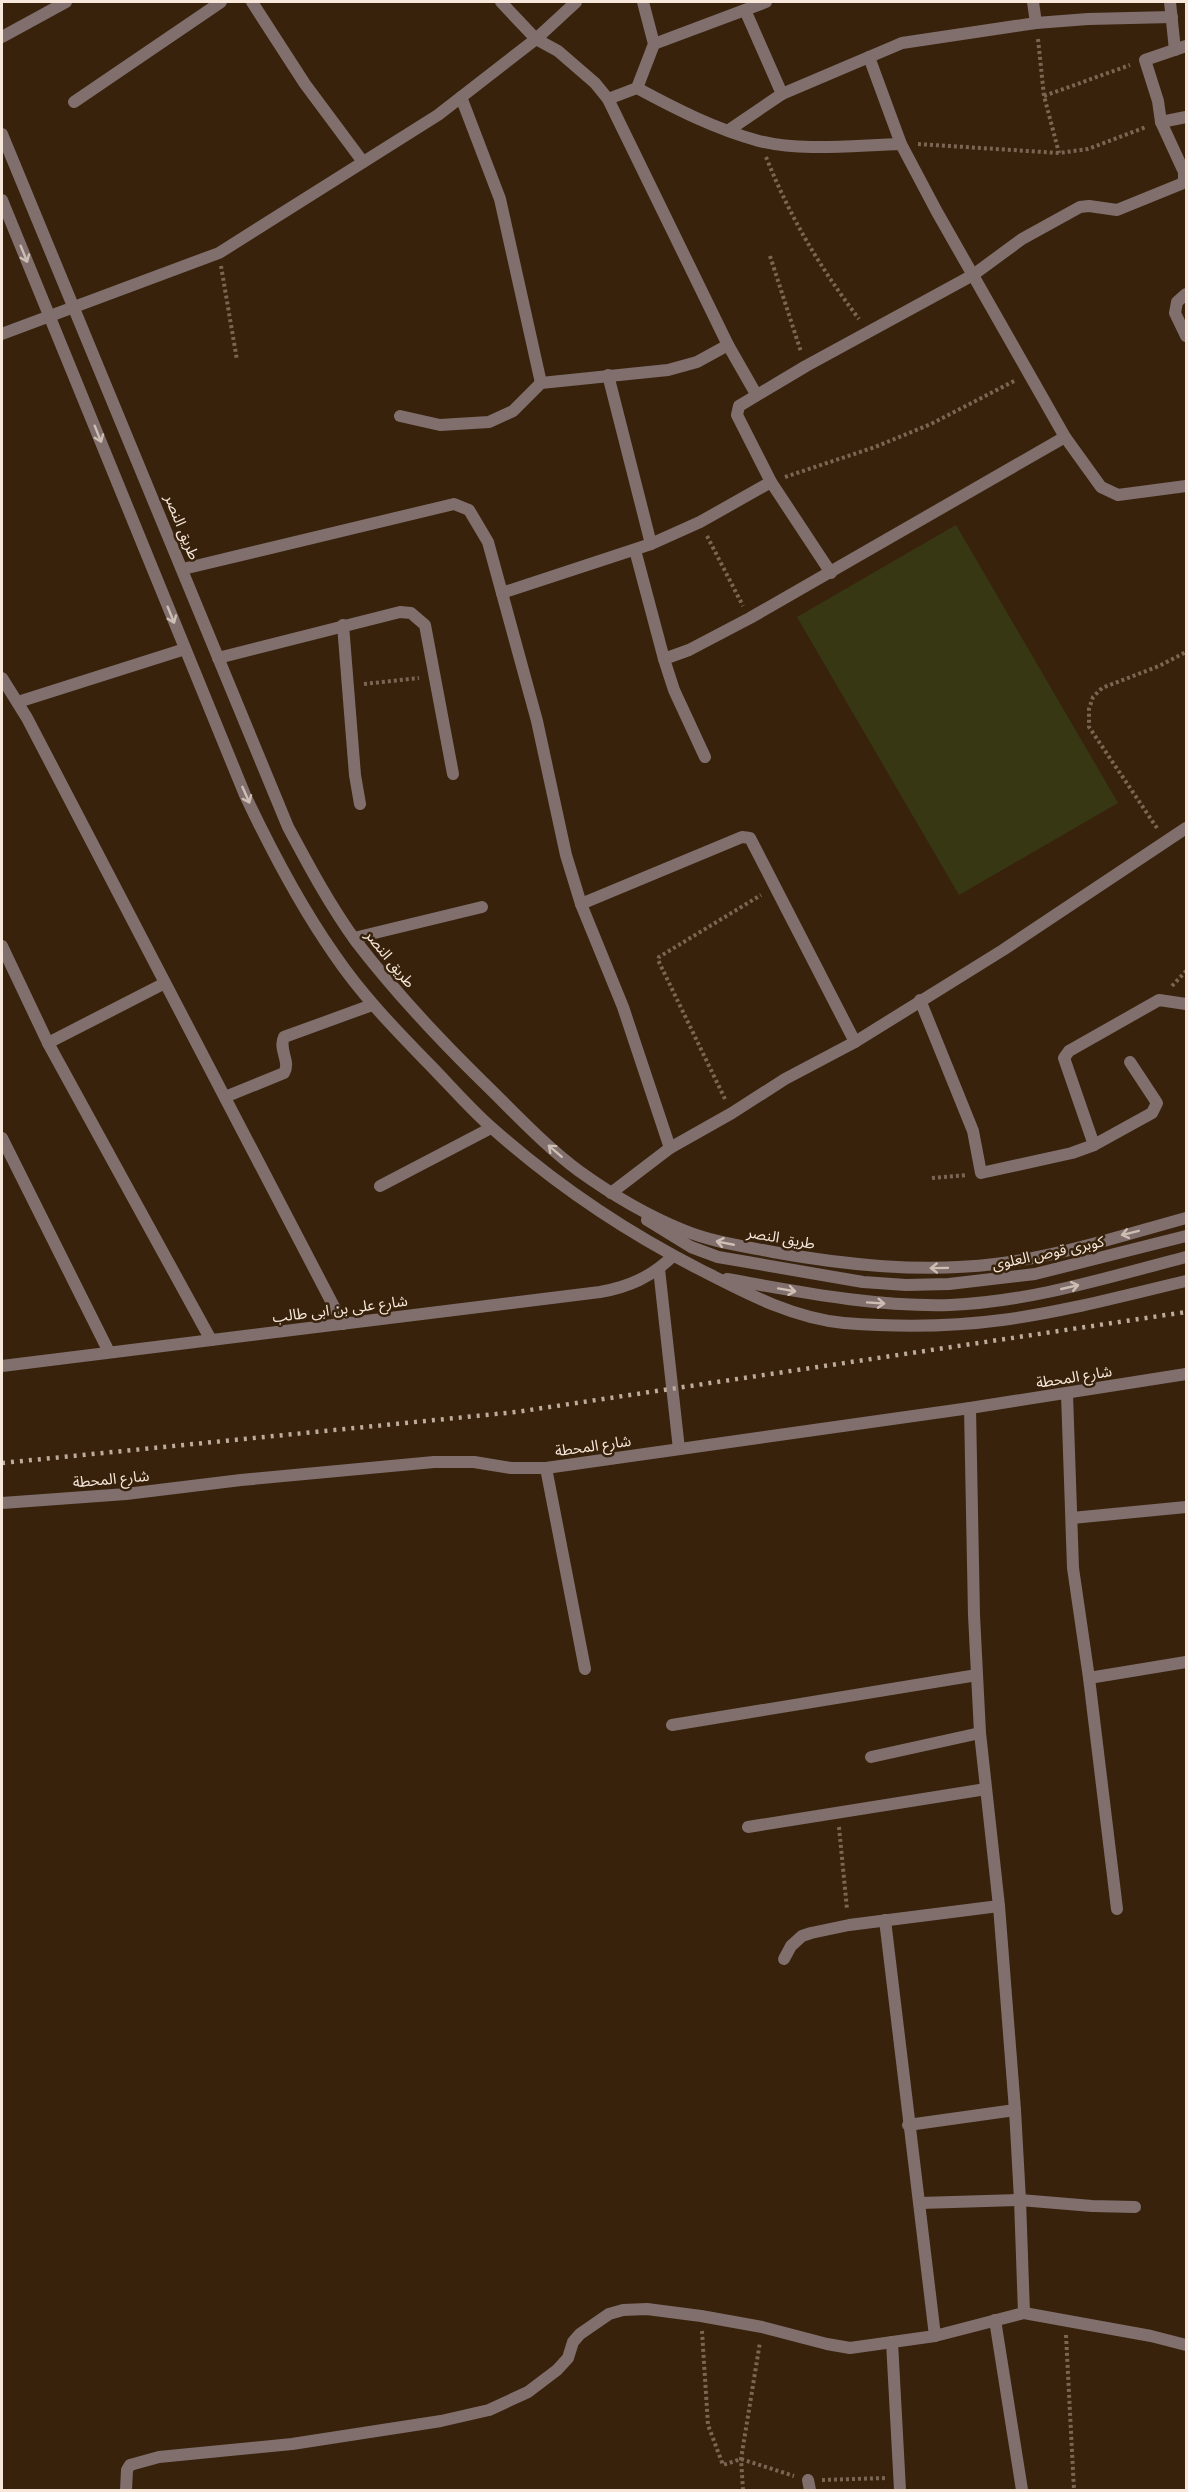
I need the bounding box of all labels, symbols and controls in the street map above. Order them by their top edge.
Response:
one-way arrow [19,244,30,263]
one-way arrow [93,425,104,443]
street label: طريق النصر [159,490,204,563]
one-way arrow [166,605,177,624]
one-way arrow [240,786,252,804]
street label: طريق النصر [360,925,419,992]
one-way arrow [548,1144,563,1158]
street label: طريق النصر [744,1222,817,1254]
one-way arrow [1121,1228,1140,1239]
street label: كوبرى قوص العلوى [990,1231,1107,1275]
one-way arrow [715,1237,735,1248]
one-way arrow [929,1262,949,1274]
one-way arrow [1059,1281,1079,1292]
one-way arrow [777,1285,796,1296]
street label: شارع على بن ابى طالب [271,1291,409,1329]
one-way arrow [866,1297,886,1308]
street label: شارع المحطة [1035,1361,1114,1395]
street label: شارع المحطة [554,1431,633,1463]
street label: شارع المحطة [72,1466,150,1494]

